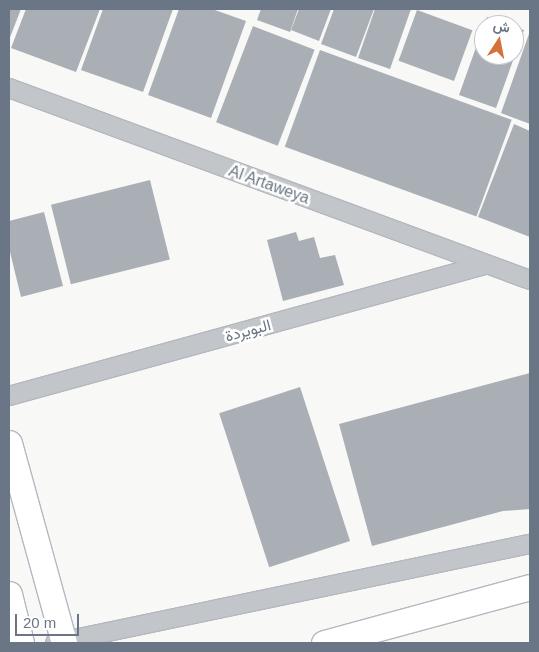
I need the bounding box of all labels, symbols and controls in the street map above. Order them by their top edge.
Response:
north arrow [474,15,524,65]
text: ش [492,17,511,36]
street label: Al Artaweya [226,161,312,209]
street label: البويردة [223,316,273,346]
scale bar [18,604,81,636]
text: 20 m [23,614,56,631]

